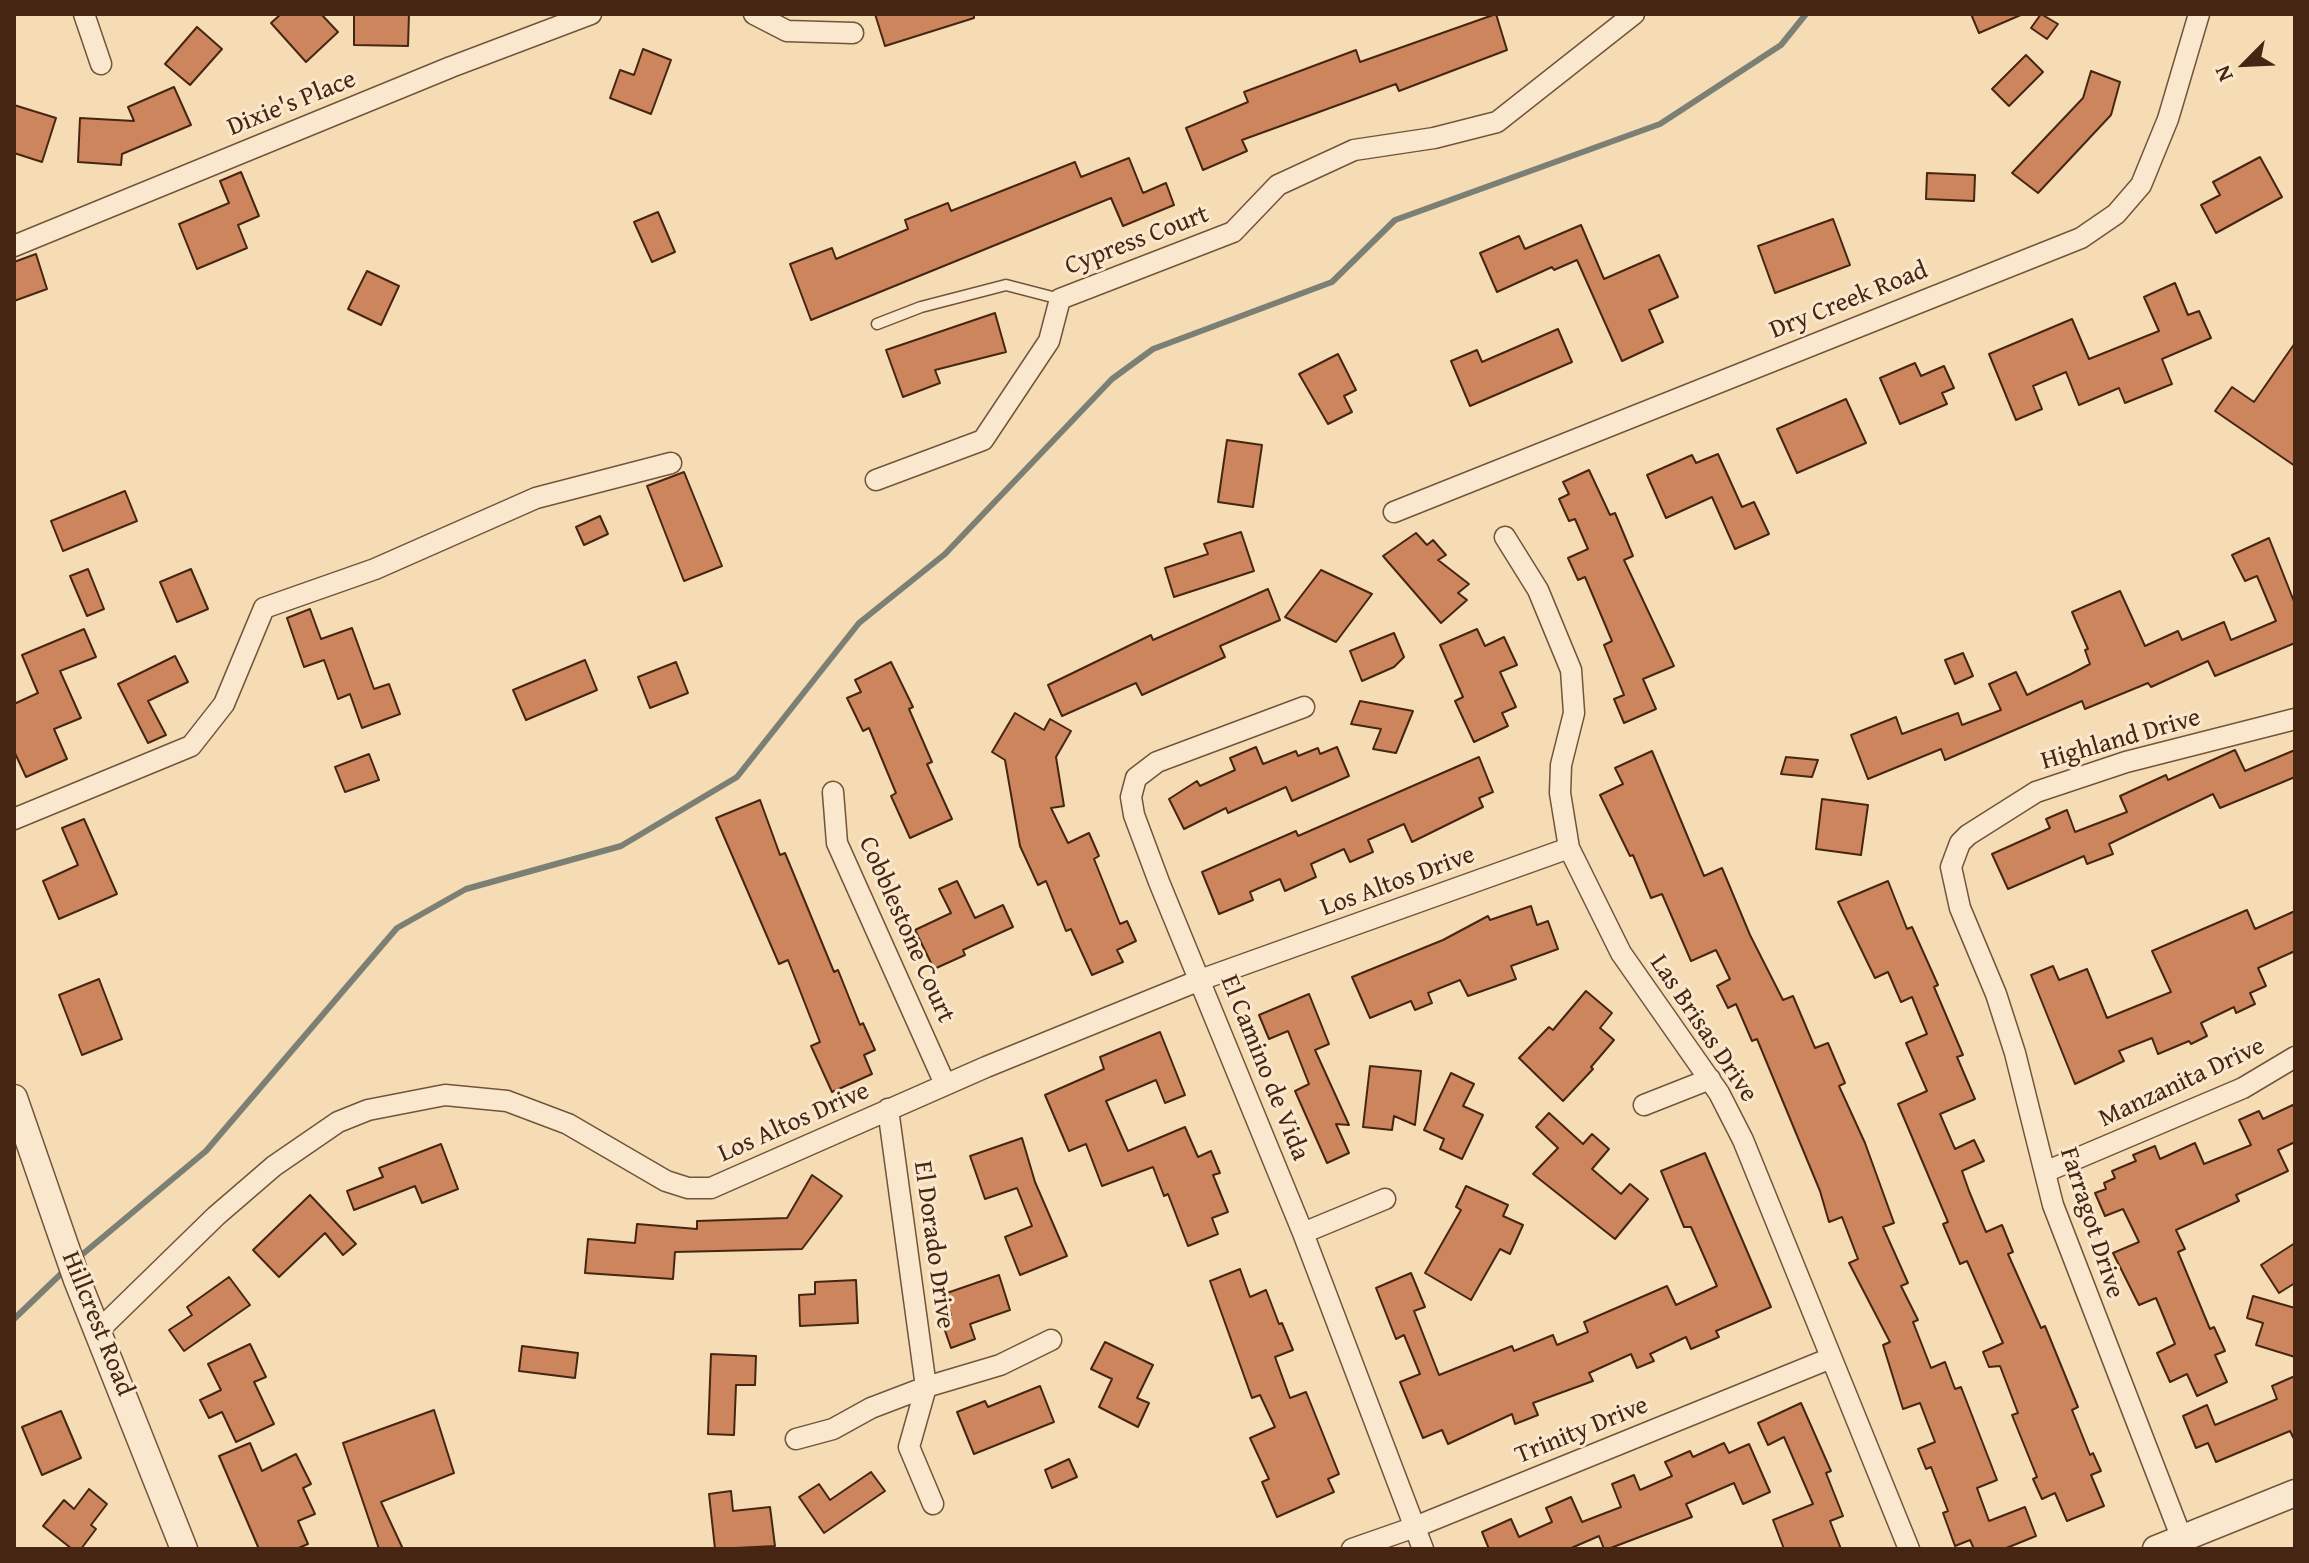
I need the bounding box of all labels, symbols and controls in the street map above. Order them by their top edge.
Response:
north arrow [2205,24,2285,104]
text: N [2205,61,2241,87]
street label: Dixie's Place [223,64,361,144]
street label: Cypress Court [1061,199,1213,283]
street label: Dry Creek Road [1766,255,1932,347]
street label: Highland Drive [2038,702,2204,778]
street label: Cobblestone Court [851,832,961,1028]
street label: Los Altos Drive [1317,840,1479,924]
street label: Las Brisas Drive [1642,949,1764,1109]
street label: El Camino de Vida [1213,971,1315,1165]
street label: Manzanita Drive [2094,1031,2270,1135]
street label: Los Altos Drive [714,1076,874,1170]
street label: Farragot Drive [2052,1144,2130,1302]
street label: El Dorado Drive [906,1159,960,1331]
street label: Hillcrest Road [54,1247,140,1401]
street label: Trinity Drive [1511,1390,1653,1472]

